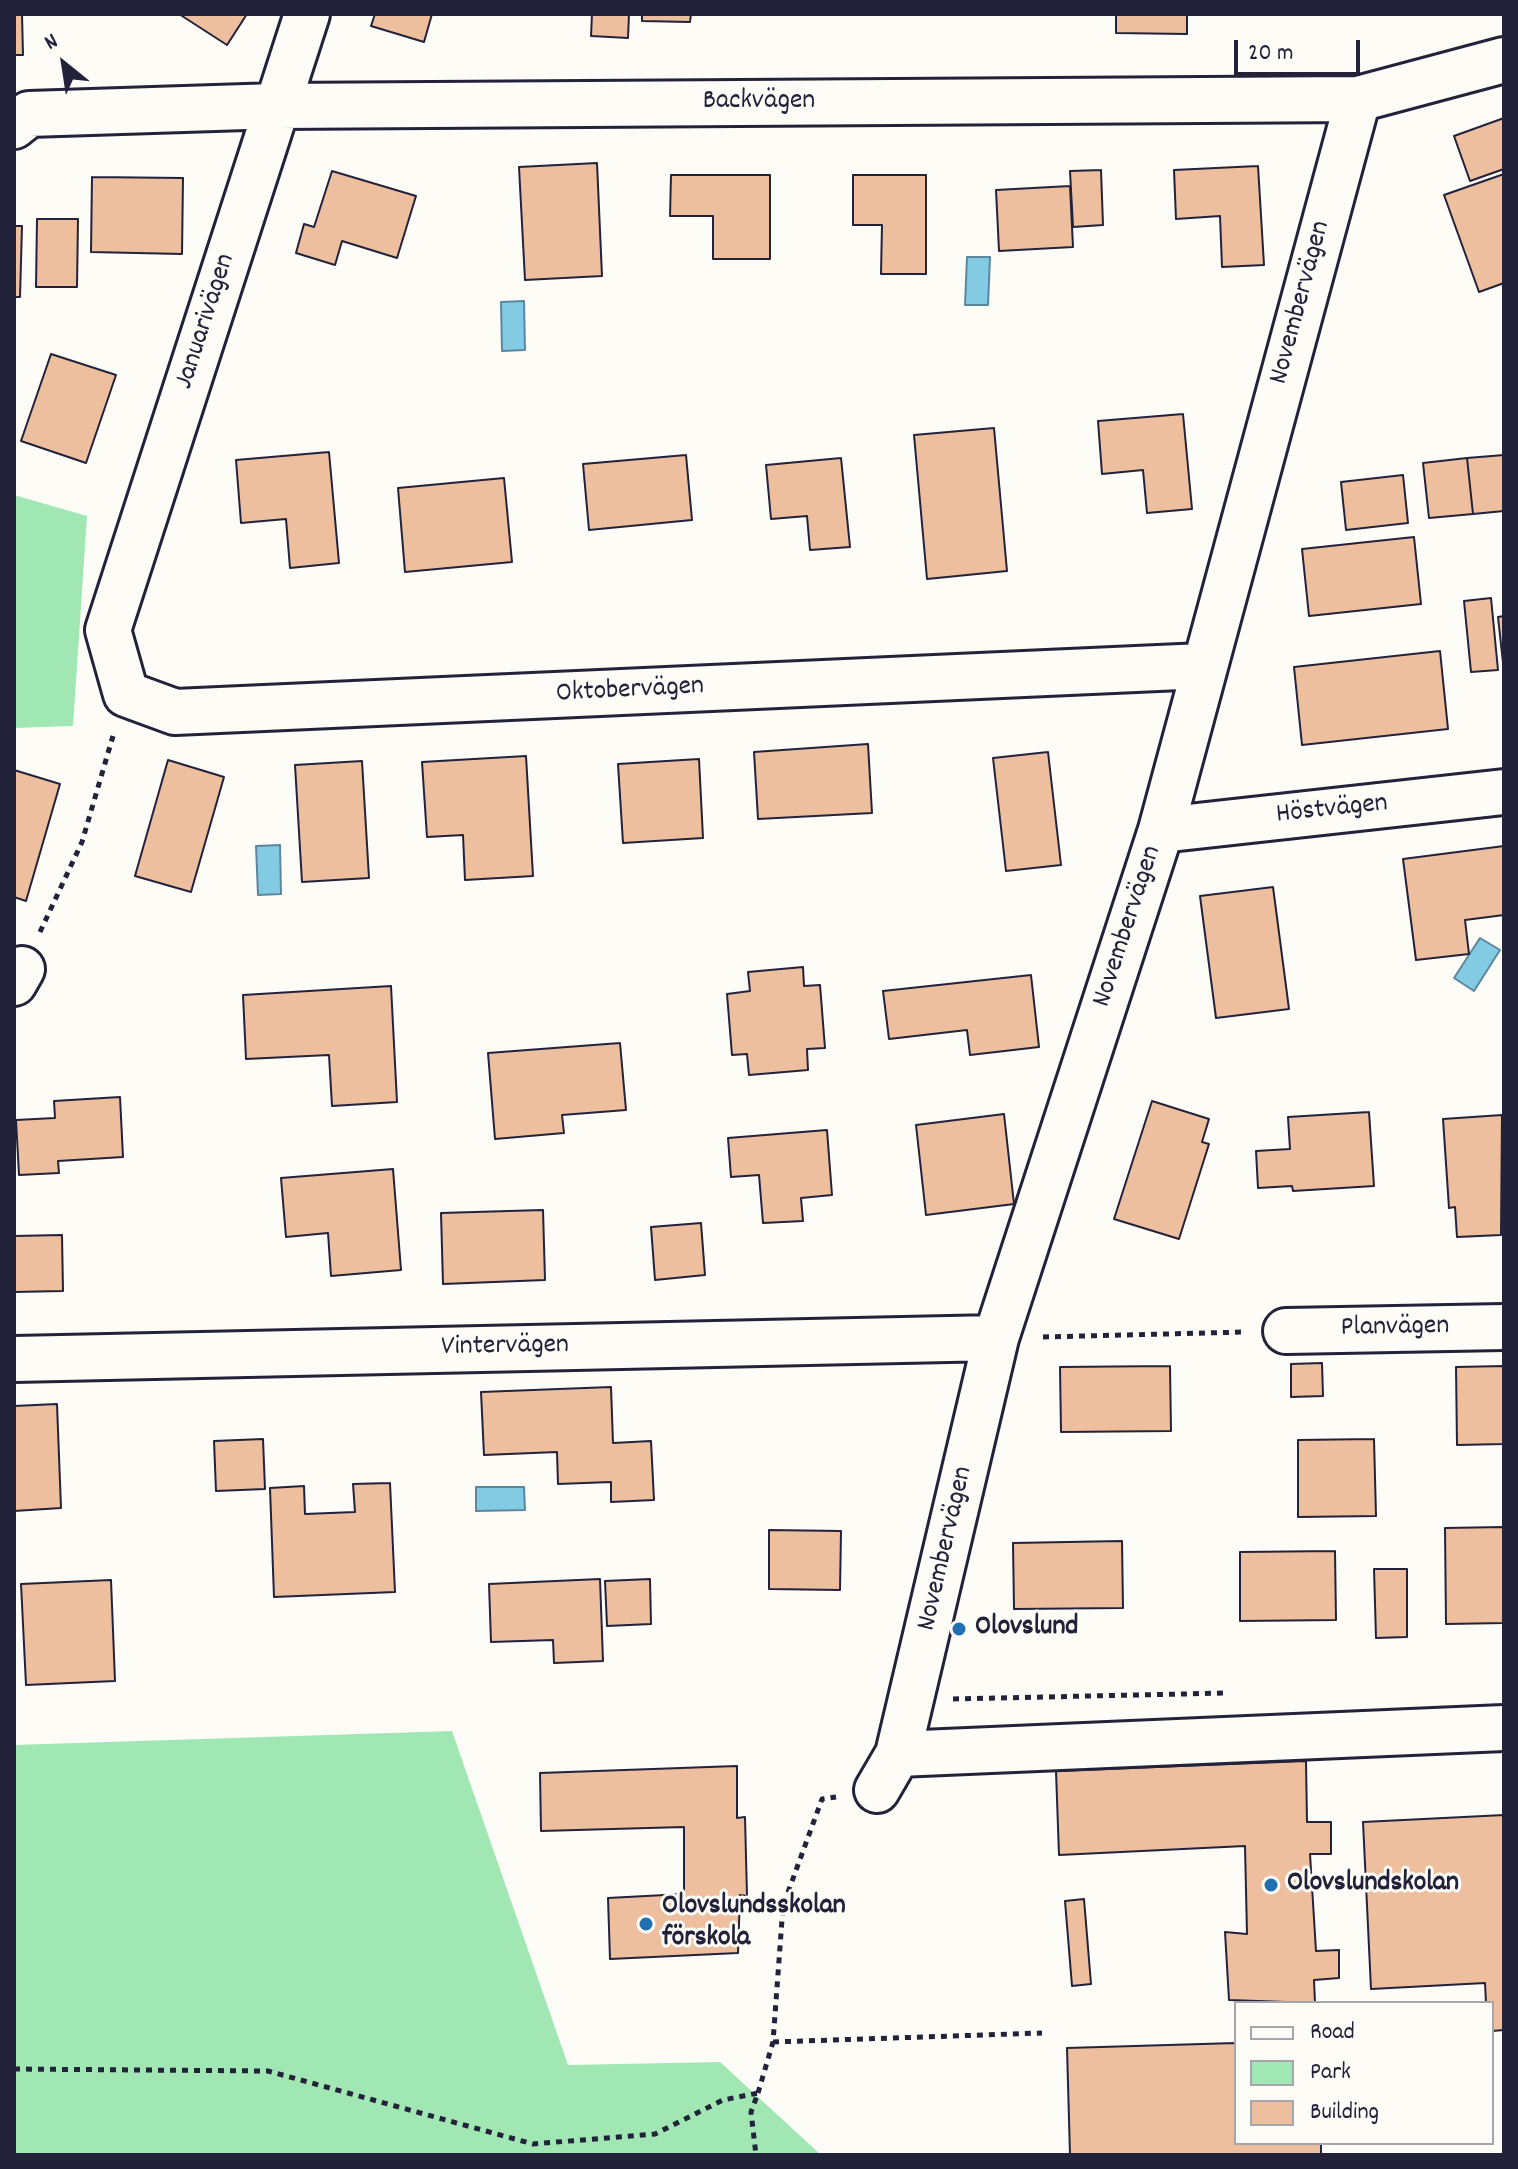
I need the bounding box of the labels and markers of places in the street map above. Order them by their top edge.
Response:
place label: Olovslund [975,1612,1078,1646]
marker: Olovslund [950,1620,968,1638]
place label: Olovslundskolan [1287,1868,1459,1902]
marker: Olovslundskolan [1262,1876,1280,1894]
place label: Olovslundsskolan förskola [662,1891,846,1957]
marker: Olovslundsskolan förskola [637,1915,655,1933]

